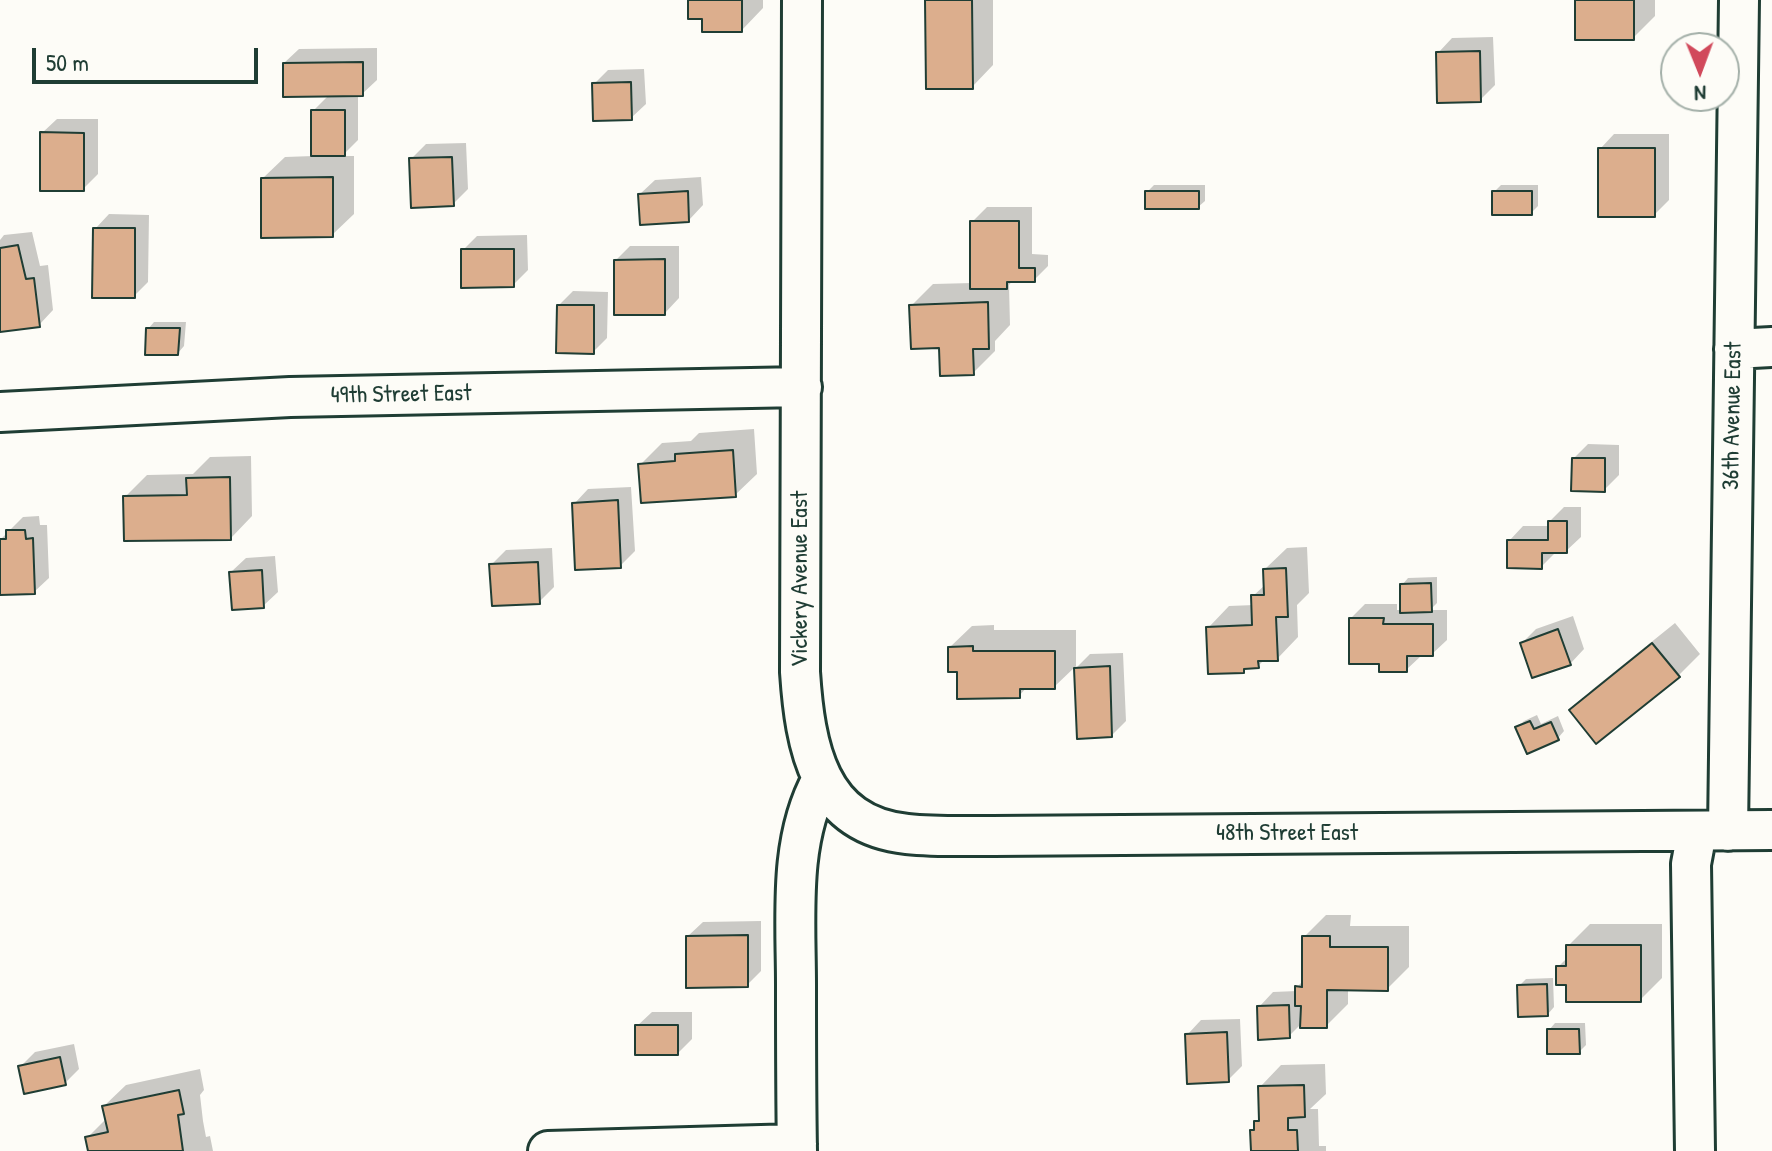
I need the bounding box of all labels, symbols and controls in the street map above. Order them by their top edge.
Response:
scale bar [36,32,262,82]
north arrow [1660,32,1740,112]
text: 50 m [46,46,89,78]
text: N [1694,79,1707,109]
street label: 36th Avenue East [1717,342,1749,490]
street label: 49th Street East [330,379,472,411]
street label: Vickery Avenue East [787,491,815,667]
street label: 48th Street East [1216,820,1358,848]

